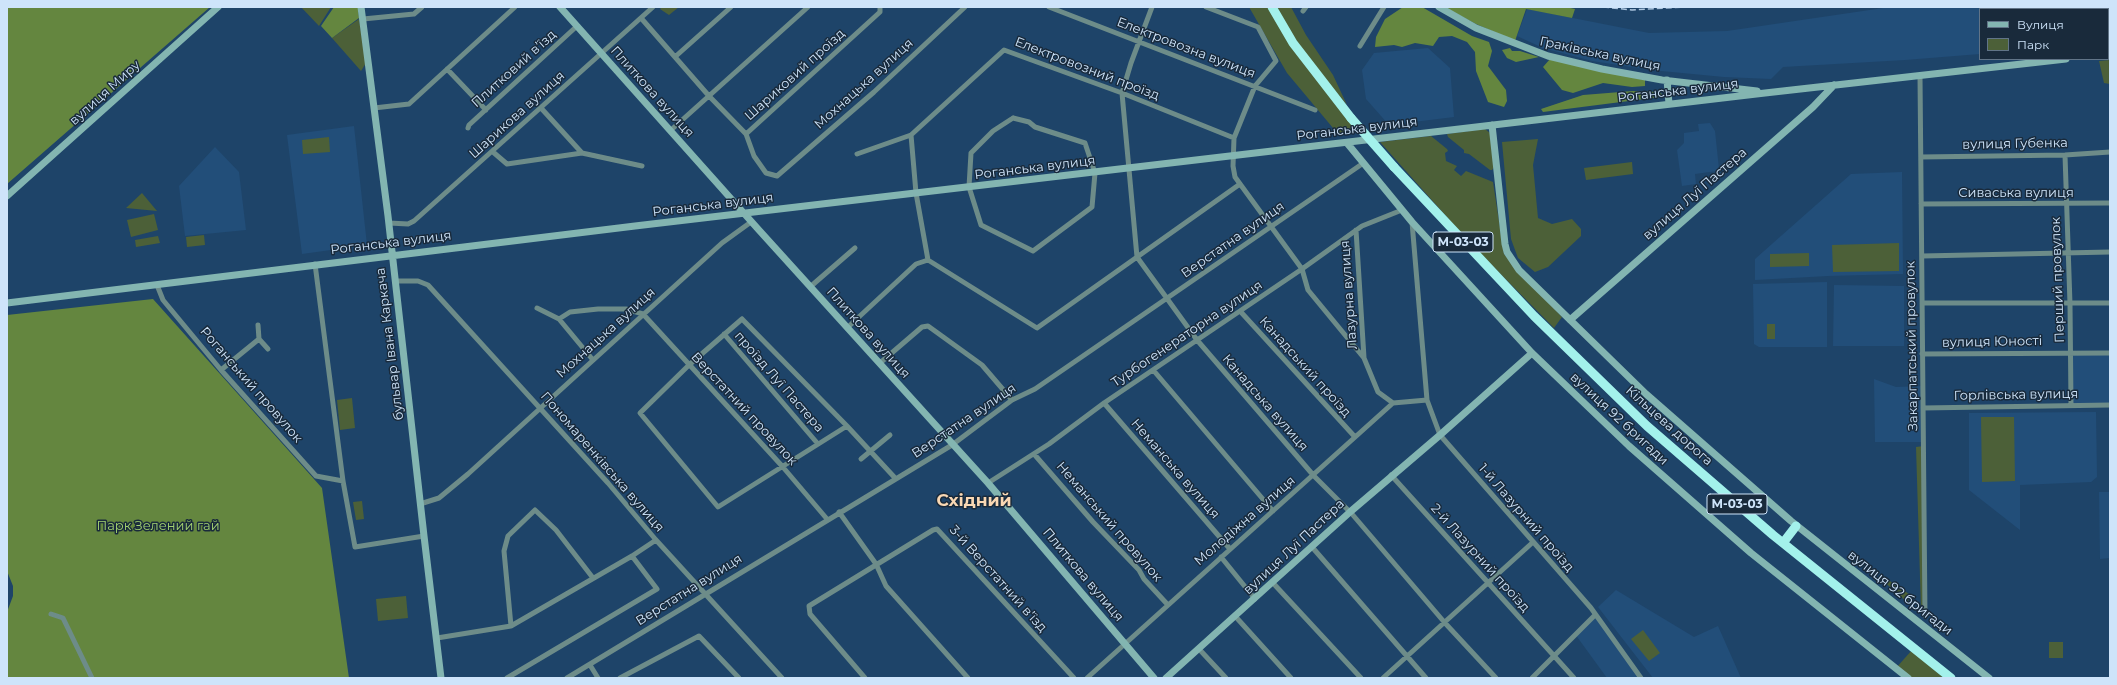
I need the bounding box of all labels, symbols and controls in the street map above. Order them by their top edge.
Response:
legend [1979,8,2109,60]
street label: Електровозна вулиця [1114,14,1258,82]
text: Вулиця [2017,17,2064,32]
street label: Шариковий проїзд [742,26,848,124]
street label: Плитковий в’їзд [469,27,559,111]
street label: Електровозний проїзд [1013,34,1161,104]
street label: Граківська вулиця [1538,34,1662,74]
street label: Мохнацька вулиця [812,36,916,132]
text: Парк [2017,37,2049,52]
street label: Плиткова вулиця [607,43,697,141]
street label: вулиця Миру [66,57,144,129]
street label: Шарикова вулиця [466,68,568,162]
street label: Роганська вулиця [1617,76,1739,106]
street label: Роганська вулиця [1296,114,1418,144]
street label: вулиця Губенка [1962,135,2068,153]
street label: вулиця Луї Пастера [1640,145,1750,243]
street label: Роганська вулиця [974,153,1096,183]
street label: Сиваська вулиця [1958,185,2074,201]
street label: Роганська вулиця [652,190,774,220]
street label: Верстатна вулиця [1178,199,1288,281]
street label: Перший провулок [2048,217,2068,343]
street label: Роганська вулиця [330,228,452,258]
road number: М-03-03 [1433,232,1493,252]
street label: Лазурна вулиця [1337,240,1361,350]
street label: Закарпатський провулок [1903,261,1921,431]
street label: бульвар Івана Каркача [373,267,407,421]
street label: Турбогенераторна вулиця [1108,278,1266,390]
street label: Плиткова вулиця [823,284,913,382]
street label: Мохнацька вулиця [554,285,658,381]
street label: Канадський проїзд [1256,314,1354,420]
street label: Роганський провулок [197,324,305,446]
street label: проїзд Луї Пастера [731,328,827,436]
street label: вулиця Юності [1942,333,2042,351]
street label: Верстатний провулок [688,349,800,469]
street label: Канадська вулиця [1219,351,1311,455]
street label: вулиця 92 бригади [1567,369,1671,469]
street label: Верстатна вулиця [909,380,1019,462]
street label: Кільцева дорога [1622,383,1716,469]
street label: Горлівська вулиця [1954,386,2078,404]
street label: Пономаренківська вулиця [537,389,667,535]
street label: Неманська вулиця [1127,416,1223,522]
street label: Неманський провулок [1053,459,1165,585]
street label: 1-й Лазурний проїзд [1475,461,1577,575]
street label: Молодіжна вулиця [1191,473,1299,569]
district label: Східний [936,491,1012,511]
road number: М-03-03 [1707,494,1767,514]
street label: вулиця Луї Пастера [1240,496,1348,598]
street label: 2-й Лазурний проїзд [1427,501,1533,615]
park label: Парк Зелений гай [96,518,220,534]
street label: 3-й Верстатний в’їзд [946,522,1050,636]
street label: Плиткова вулиця [1039,525,1127,625]
street label: вулиця 92 бригади [1845,547,1955,639]
street label: Верстатна вулиця [633,551,745,629]

